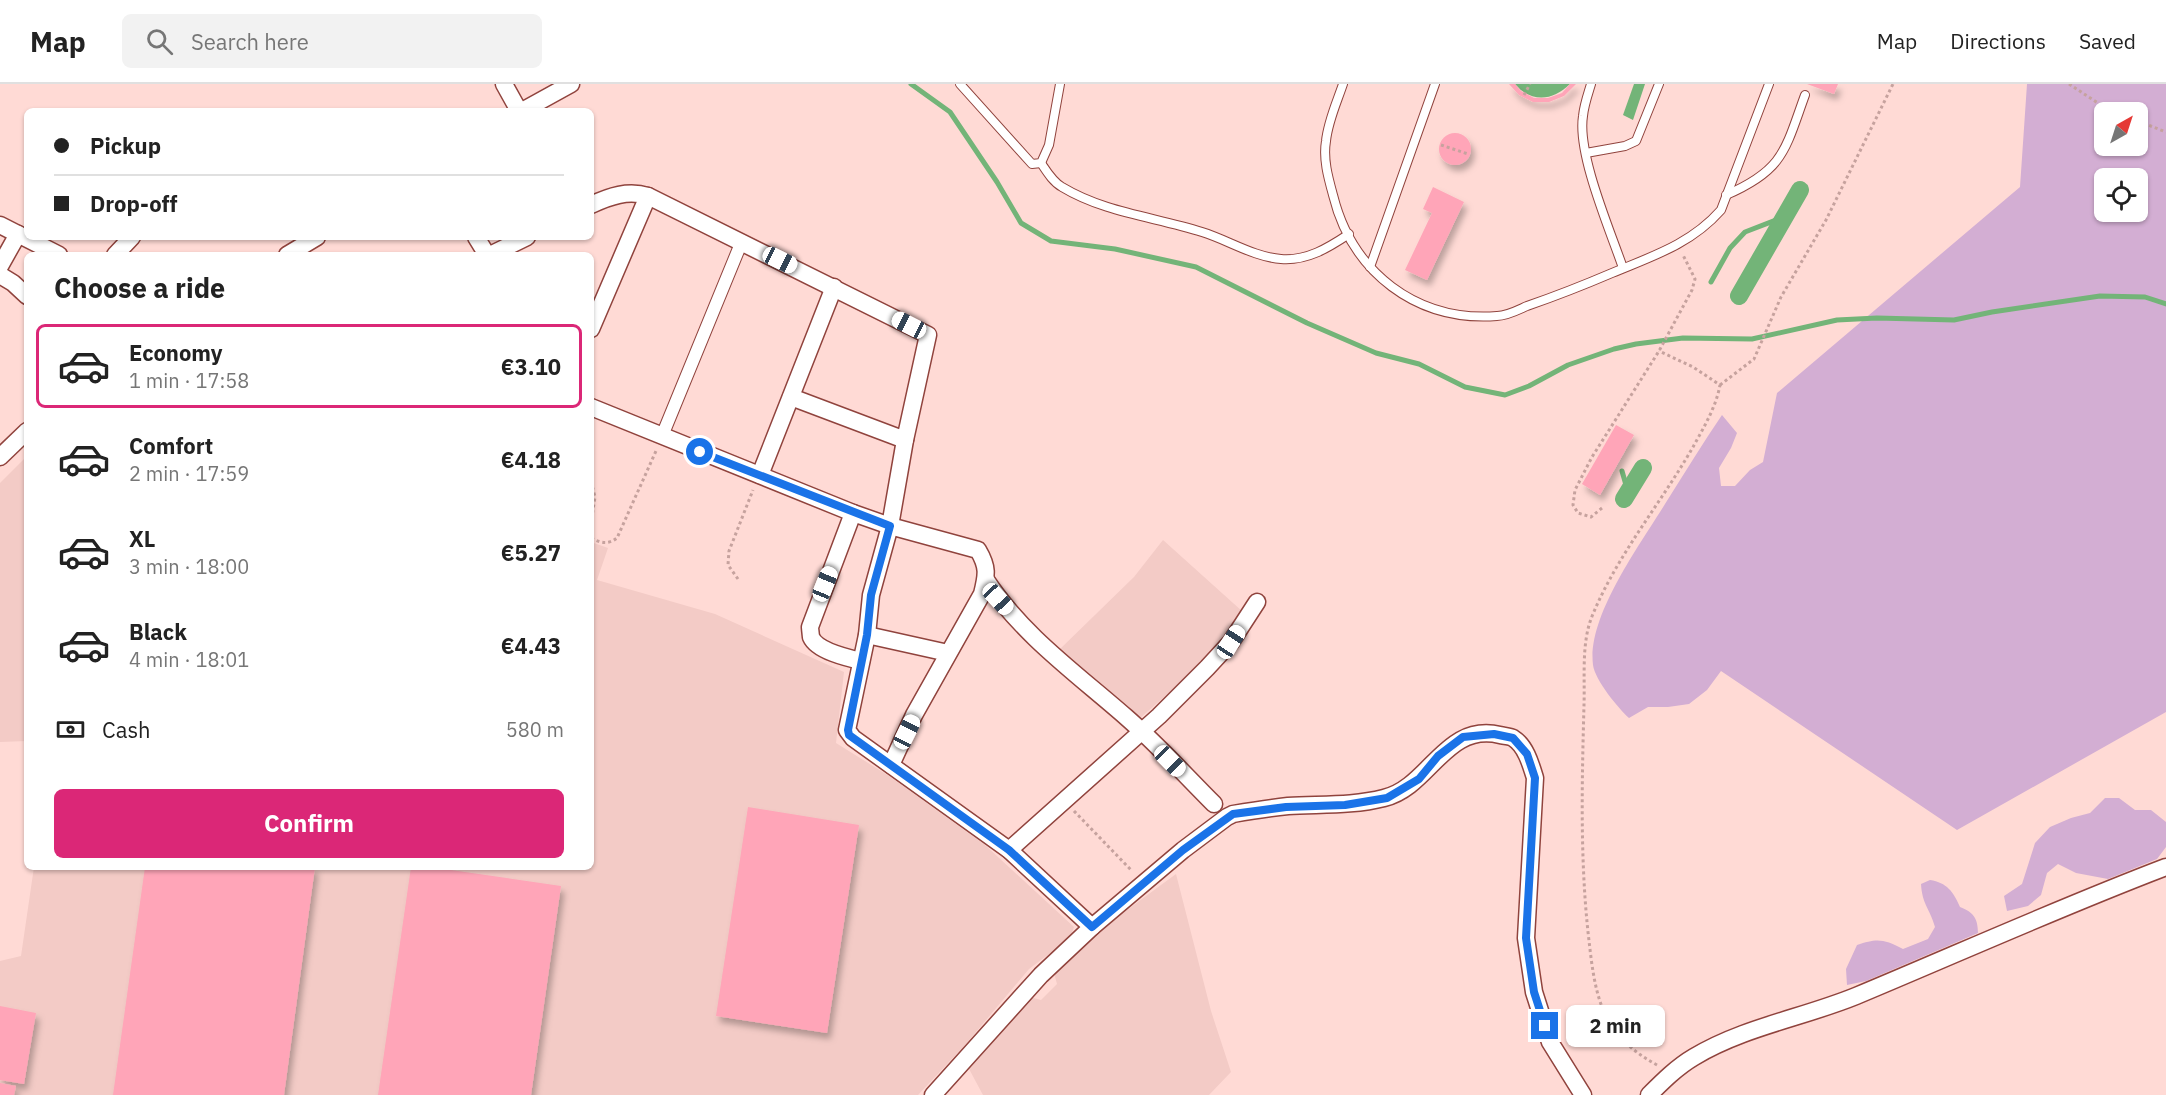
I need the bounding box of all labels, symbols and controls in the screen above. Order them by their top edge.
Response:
search box [122,14,542,68]
text: Map [30,23,86,60]
icon: search [143,25,176,58]
text: Search here [191,27,309,56]
text: Map [1877,27,1917,55]
text: Directions [1950,27,2046,55]
text: Saved [2079,27,2136,55]
north arrow [2094,102,2148,156]
map controls [2094,102,2148,222]
text: Pickup [90,131,161,160]
button: locate [2094,168,2148,222]
text: Drop-off [90,189,177,218]
car [760,244,800,276]
text: Choose a ride [54,270,225,305]
car [889,309,929,341]
text: Economy [129,338,223,367]
icon: car [57,339,111,393]
text: €3.10 [501,352,561,381]
text: 1 min · 17:58 [129,367,249,394]
text: Comfort [129,431,213,460]
icon: car [57,432,111,486]
route start [686,438,713,465]
text: €4.18 [501,445,561,474]
text: 2 min · 17:59 [129,460,249,487]
text: XL [129,524,155,553]
icon: car [57,525,111,579]
text: €5.27 [501,538,561,567]
text: 3 min · 18:00 [129,553,249,580]
car [810,564,840,604]
car [979,580,1017,618]
text: Black [129,617,187,646]
icon: car [57,618,111,672]
car [1214,622,1248,662]
text: €4.43 [501,631,561,660]
text: 4 min · 18:01 [129,646,249,673]
car [891,712,923,752]
icon: cash [54,713,87,746]
text: Cash [102,715,151,744]
text: 580 m [506,716,564,743]
car [1151,742,1189,780]
button: Confirm [54,789,564,858]
callout: 2 min [1566,1005,1665,1047]
route end [1531,1012,1558,1039]
text: 2 min [1589,1012,1642,1039]

